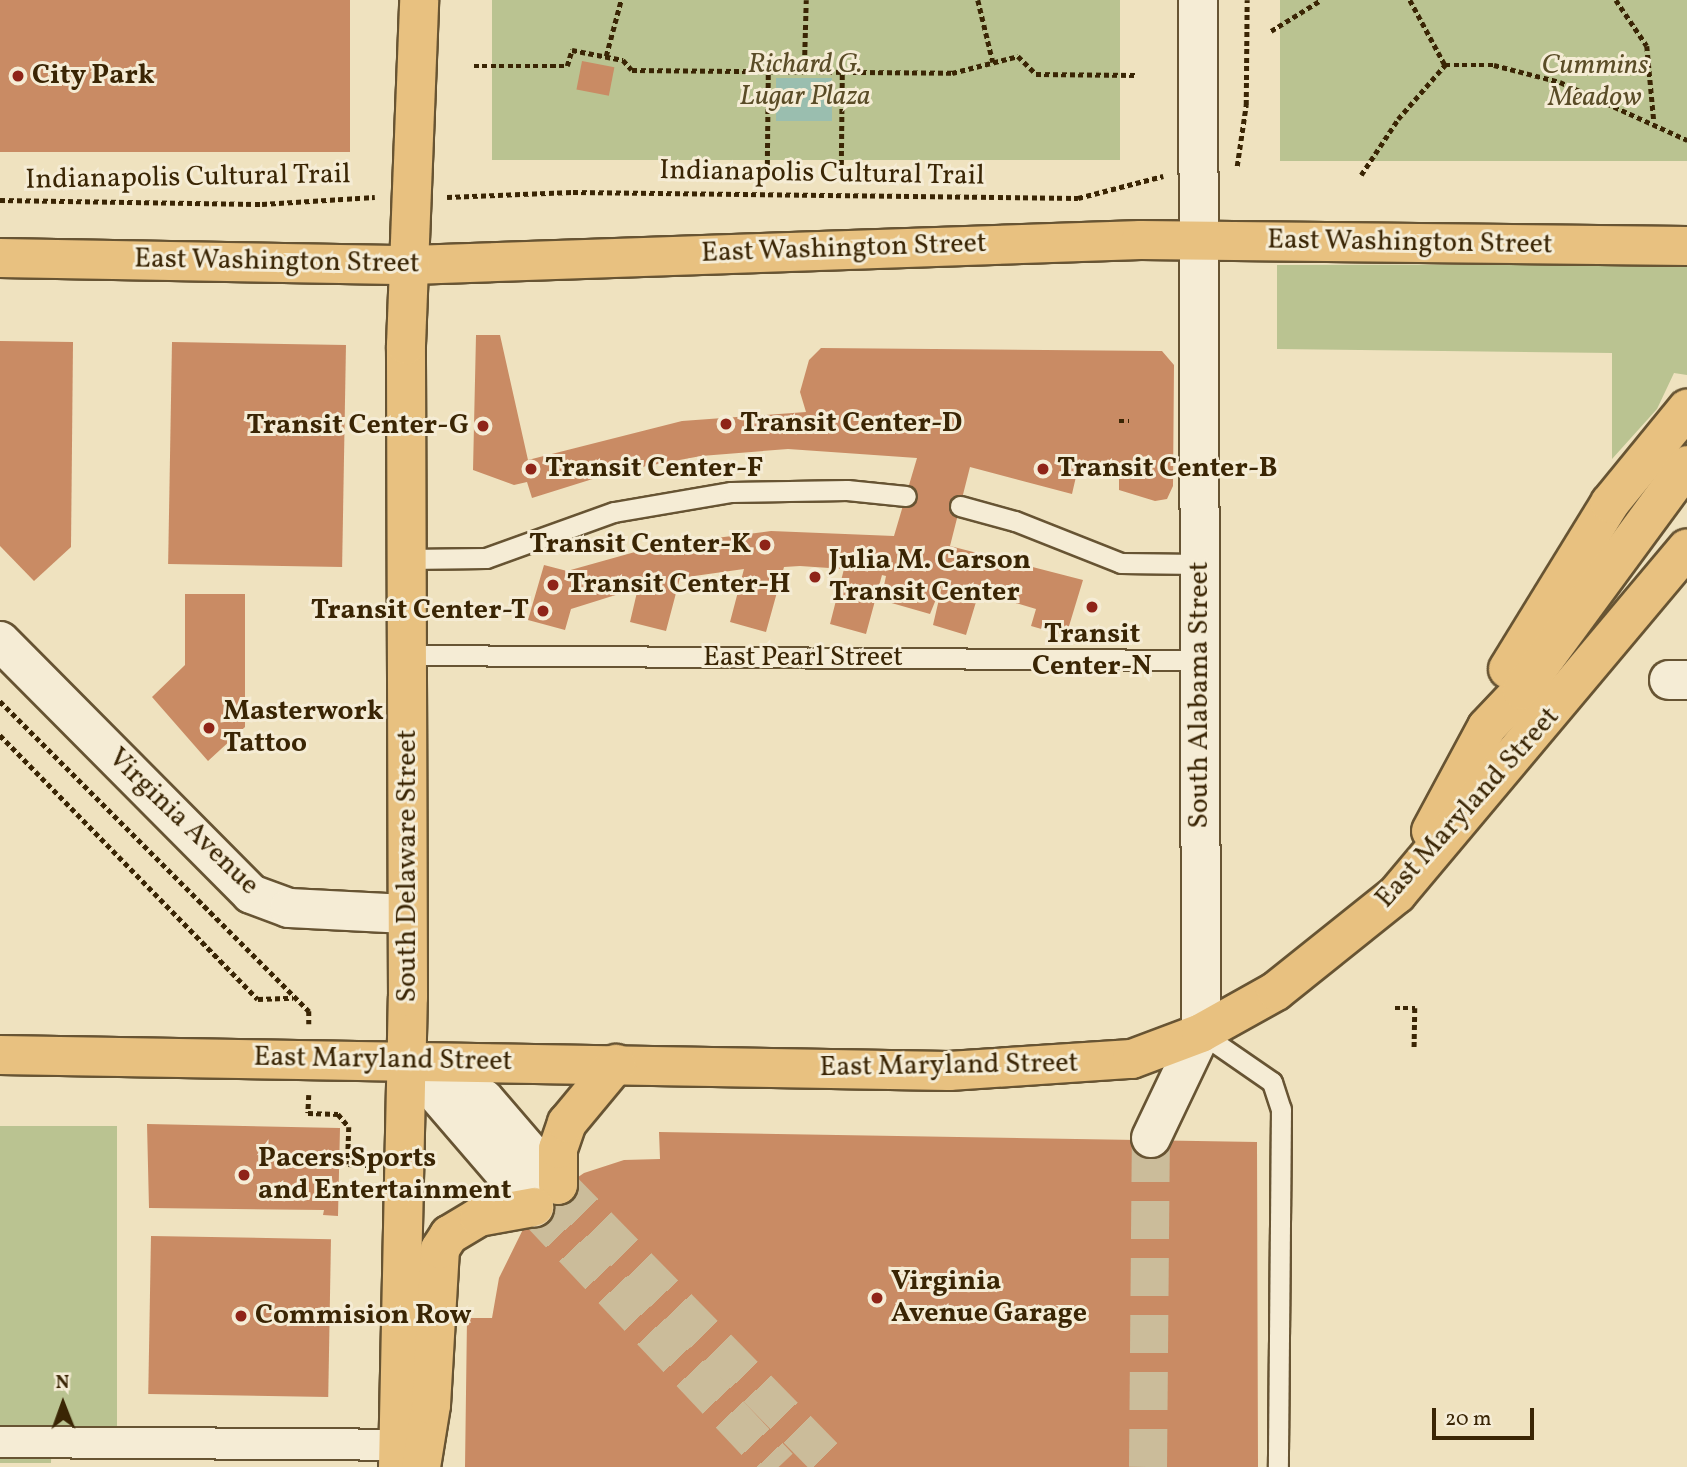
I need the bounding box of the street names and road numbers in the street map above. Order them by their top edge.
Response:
street label: Indianapolis Cultural Trail [659,154,985,194]
street label: Indianapolis Cultural Trail [25,158,351,198]
street label: East Washington Street [1266,224,1554,262]
street label: East Washington Street [700,227,988,271]
street label: East Washington Street [133,243,421,281]
street label: South Alabama Street [1183,561,1217,829]
street label: East Pearl Street [703,641,903,675]
street label: East Maryland Street [1369,701,1567,915]
street label: South Delaware Street [391,729,425,1003]
street label: Virginia Avenue [100,741,266,903]
street label: East Maryland Street [253,1041,513,1079]
street label: East Maryland Street [819,1047,1079,1085]

